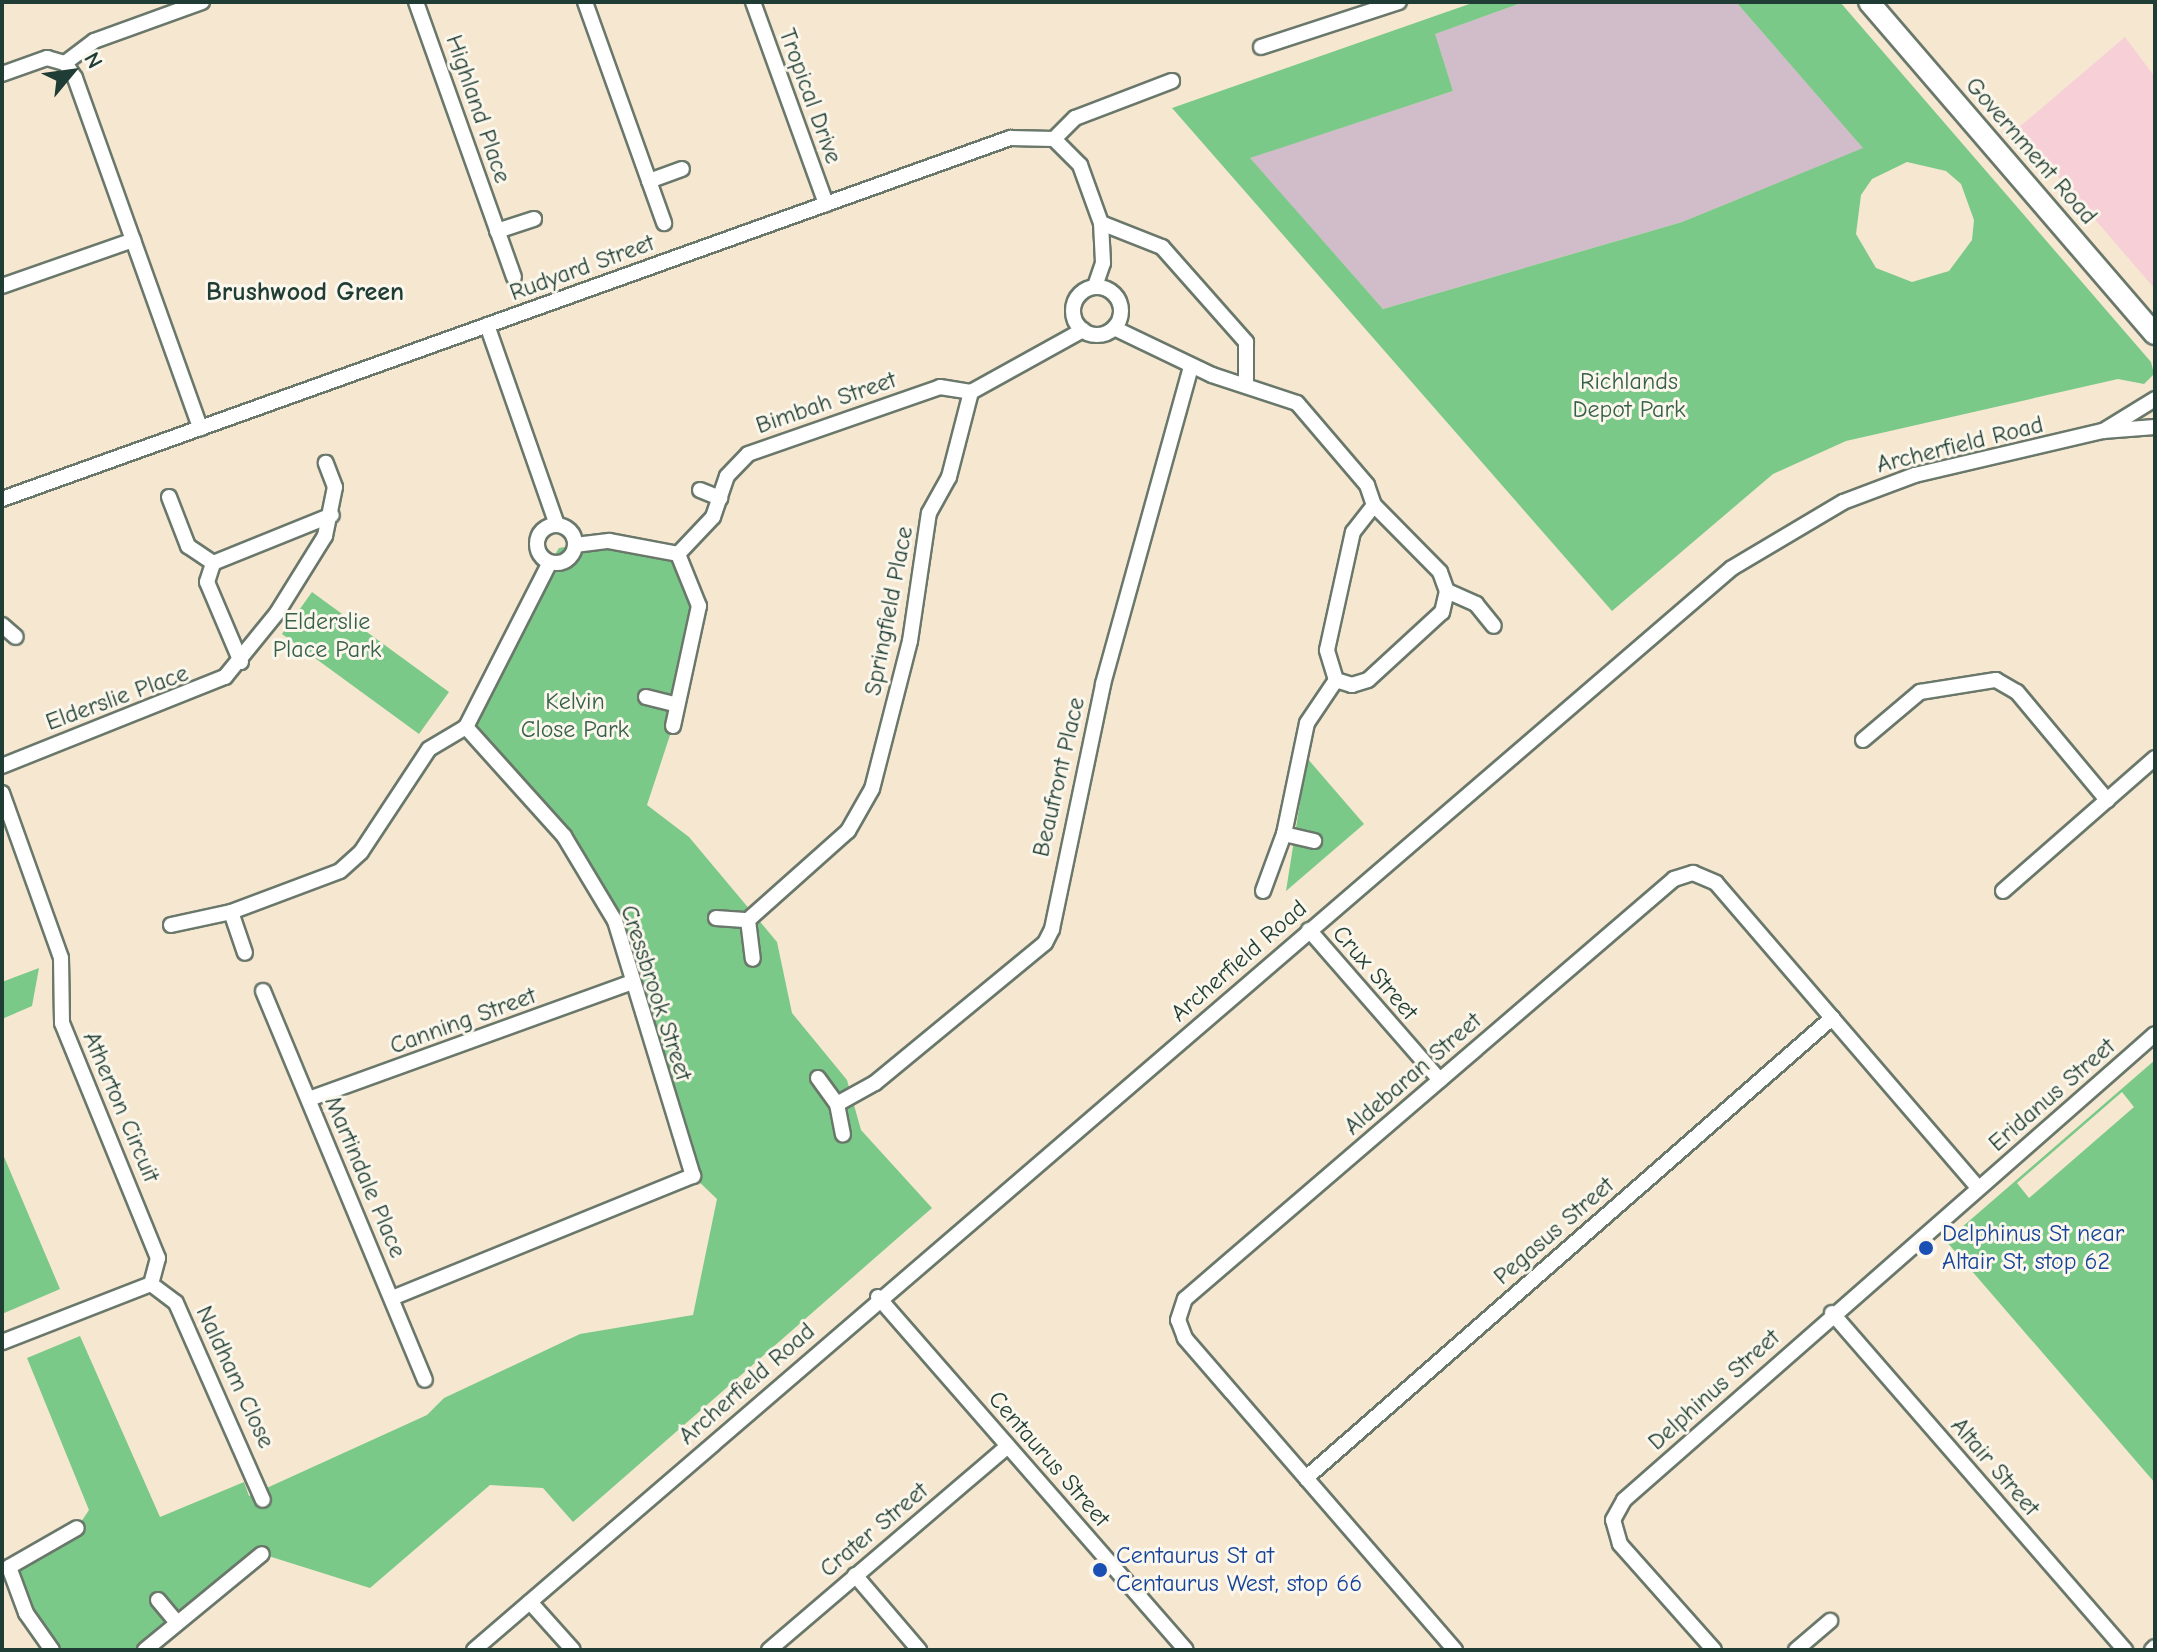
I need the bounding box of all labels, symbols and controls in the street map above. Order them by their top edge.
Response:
street label: Tropical Drive [772,25,848,167]
street label: Highland Place [439,31,517,187]
north arrow [32,32,112,112]
text: N [78,48,108,73]
street label: Government Road [1959,71,2103,231]
street label: Rudyard Street [506,229,658,307]
district label: Brushwood Green [206,277,404,309]
street label: Bimbah Street [752,366,900,440]
park label: Richlands Depot Park [1572,368,1686,424]
street label: Archerfield Road [1874,410,2046,480]
street label: Springfield Place [858,524,920,698]
park label: Elderslie Place Park [273,608,381,664]
street label: Elderslie Place [42,659,192,737]
park label: Kelvin Close Park [521,688,629,744]
street label: Beaufront Place [1027,694,1091,860]
street label: Archerfield Road [1165,894,1313,1028]
street label: Cressbrook Street [614,902,698,1084]
street label: Crux Street [1326,920,1424,1026]
street label: Canning Street [386,981,540,1061]
street label: Aldebaran Street [1339,1007,1487,1141]
street label: Atherton Circuit [76,1027,166,1187]
street label: Eridanus Street [1983,1032,2121,1158]
street label: Martindale Place [318,1092,412,1262]
street label: Pegasus Street [1488,1171,1620,1291]
place label: Delphinus St near Altair St, stop 62 [1942,1220,2124,1276]
marker: Delphinus St near Altair St, stop 62 [1917,1239,1935,1257]
street label: Naldham Close [189,1301,281,1453]
street label: Archerfield Road [673,1317,821,1451]
street label: Delphinus Street [1642,1323,1786,1457]
street label: Centaurus Street [982,1385,1116,1533]
street label: Altair Street [1944,1412,2046,1522]
street label: Crater Street [814,1477,934,1583]
place label: Centaurus St at Centaurus West, stop 66 [1116,1542,1362,1598]
marker: Centaurus St at Centaurus West, stop 66 [1091,1561,1109,1579]

